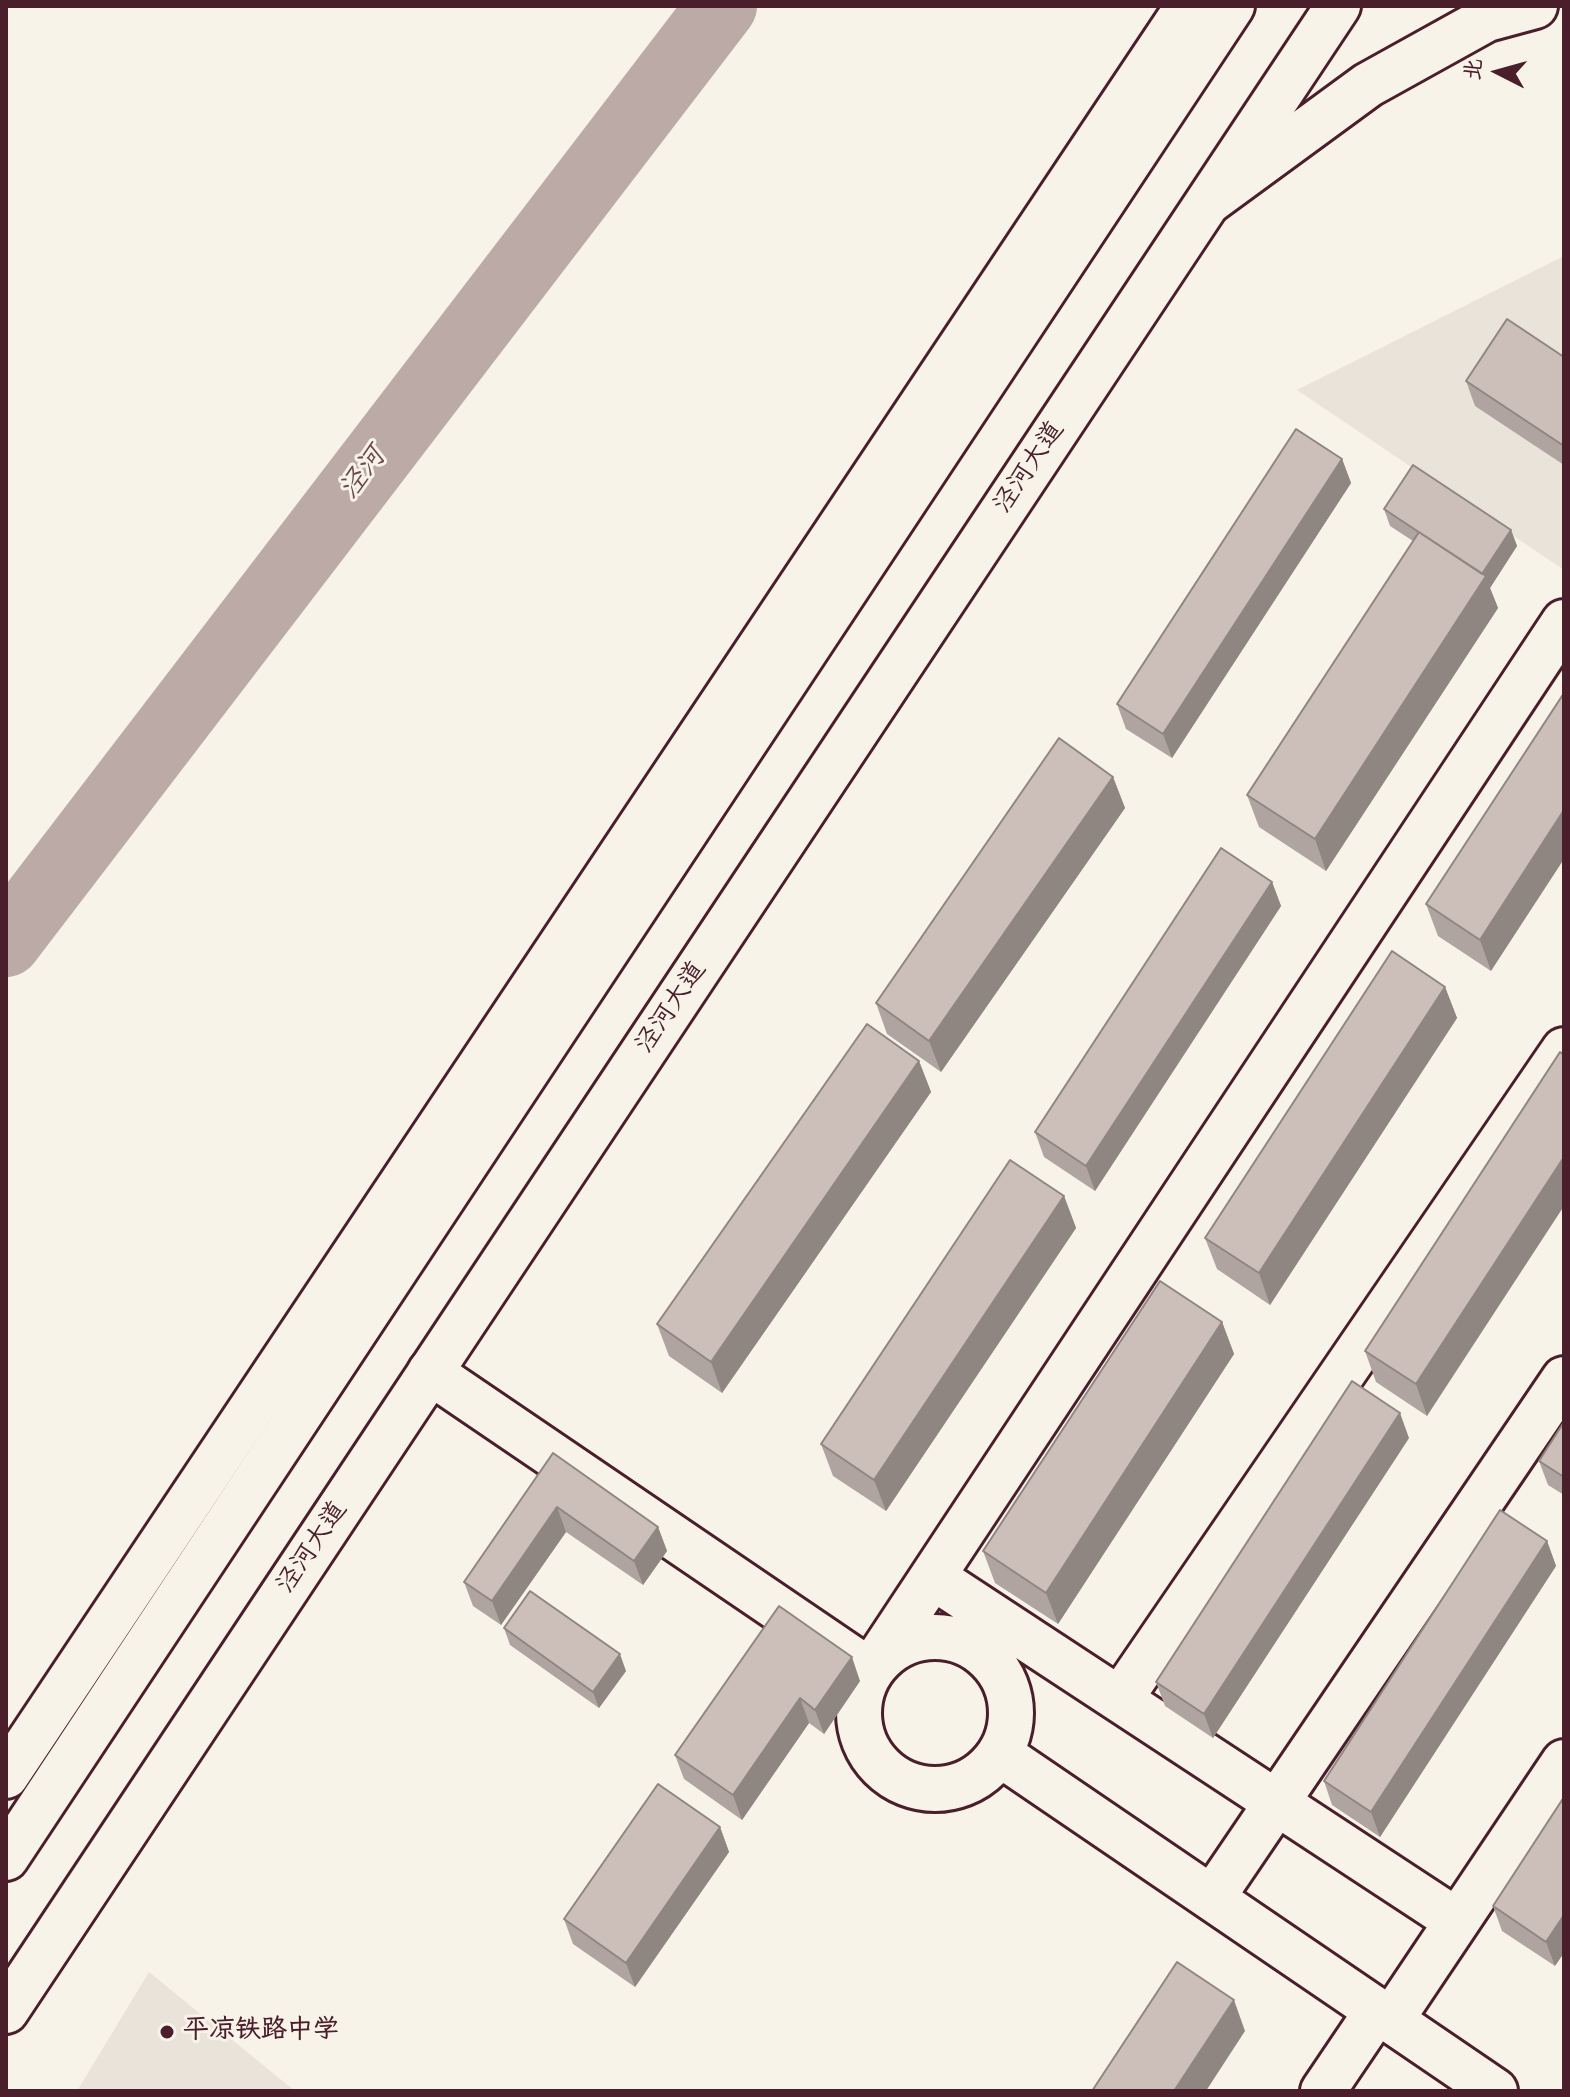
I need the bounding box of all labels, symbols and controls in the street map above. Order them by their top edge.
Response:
north arrow [1458,32,1538,112]
text: 北 [1459,57,1489,82]
street label: 泾河大道 [988,416,1072,520]
water label: 泾河 [334,442,394,506]
street label: 泾河大道 [630,956,714,1060]
street label: 泾河大道 [271,1496,355,1600]
place label: 平凉铁路中学 [183,2016,339,2048]
marker: 平凉铁路中学 [158,2023,176,2041]

